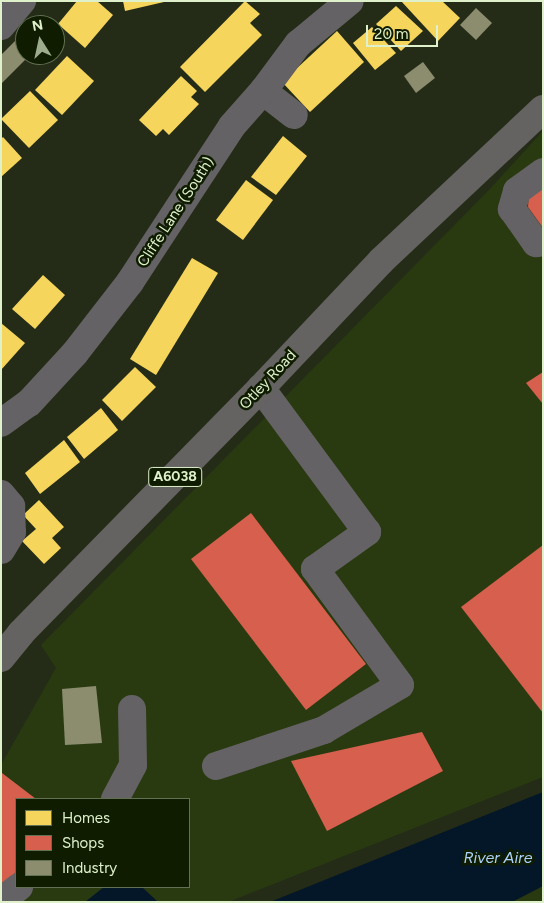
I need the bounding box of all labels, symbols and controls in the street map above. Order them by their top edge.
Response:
north arrow [15,15,65,65]
scale bar [369,15,442,47]
text: N [31,16,44,35]
text: 20 m [374,25,408,43]
street label: Cliffe Lane (South) [134,154,218,270]
street label: Otley Road [236,347,300,413]
road number: A6038 [148,466,202,488]
legend [15,798,190,888]
text: Homes [62,809,110,827]
text: Shops [62,834,104,852]
water label: River Aire [464,848,532,868]
text: Industry [62,859,117,877]

